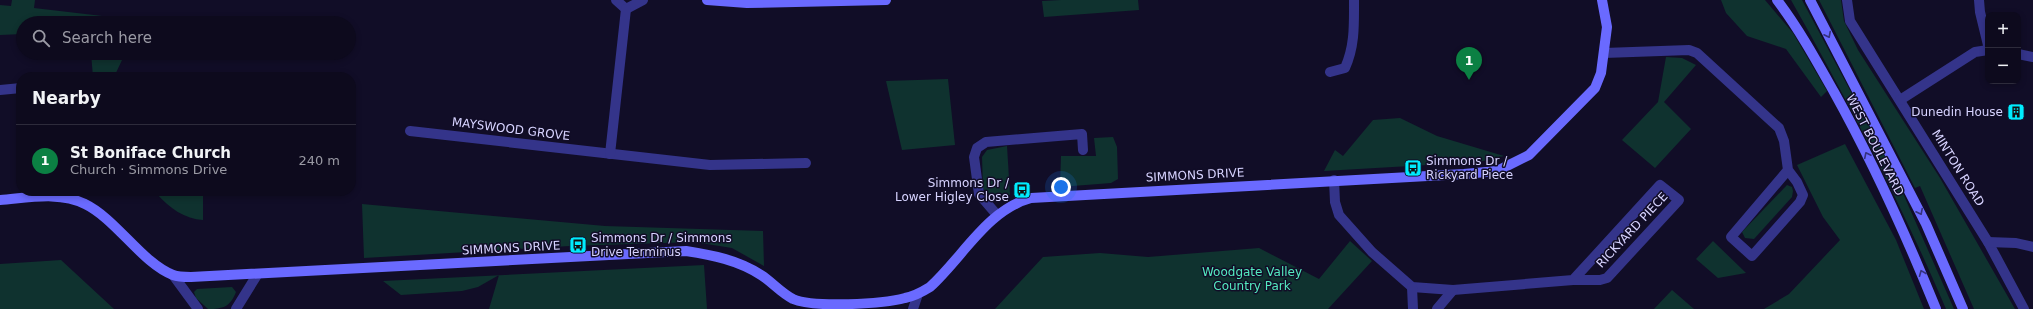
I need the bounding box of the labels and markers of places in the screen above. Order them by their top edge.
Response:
pin: 1 [1456,47,1482,80]
building icon: Dunedin House [2006,102,2026,122]
place label: Dunedin House [1911,105,2003,119]
place label: Simmons Dr / Rickyard Piece [1426,154,1513,182]
bus stop icon: Simmons Dr / Rickyard Piece [1403,158,1423,178]
place label: Simmons Dr / Lower Higley Close [895,176,1010,204]
bus stop icon: Simmons Dr / Lower Higley Close [1012,180,1032,200]
place label: Simmons Dr / Simmons Drive Terminus [591,231,732,259]
bus stop icon: Simmons Dr / Simmons Drive Terminus [568,235,588,255]

